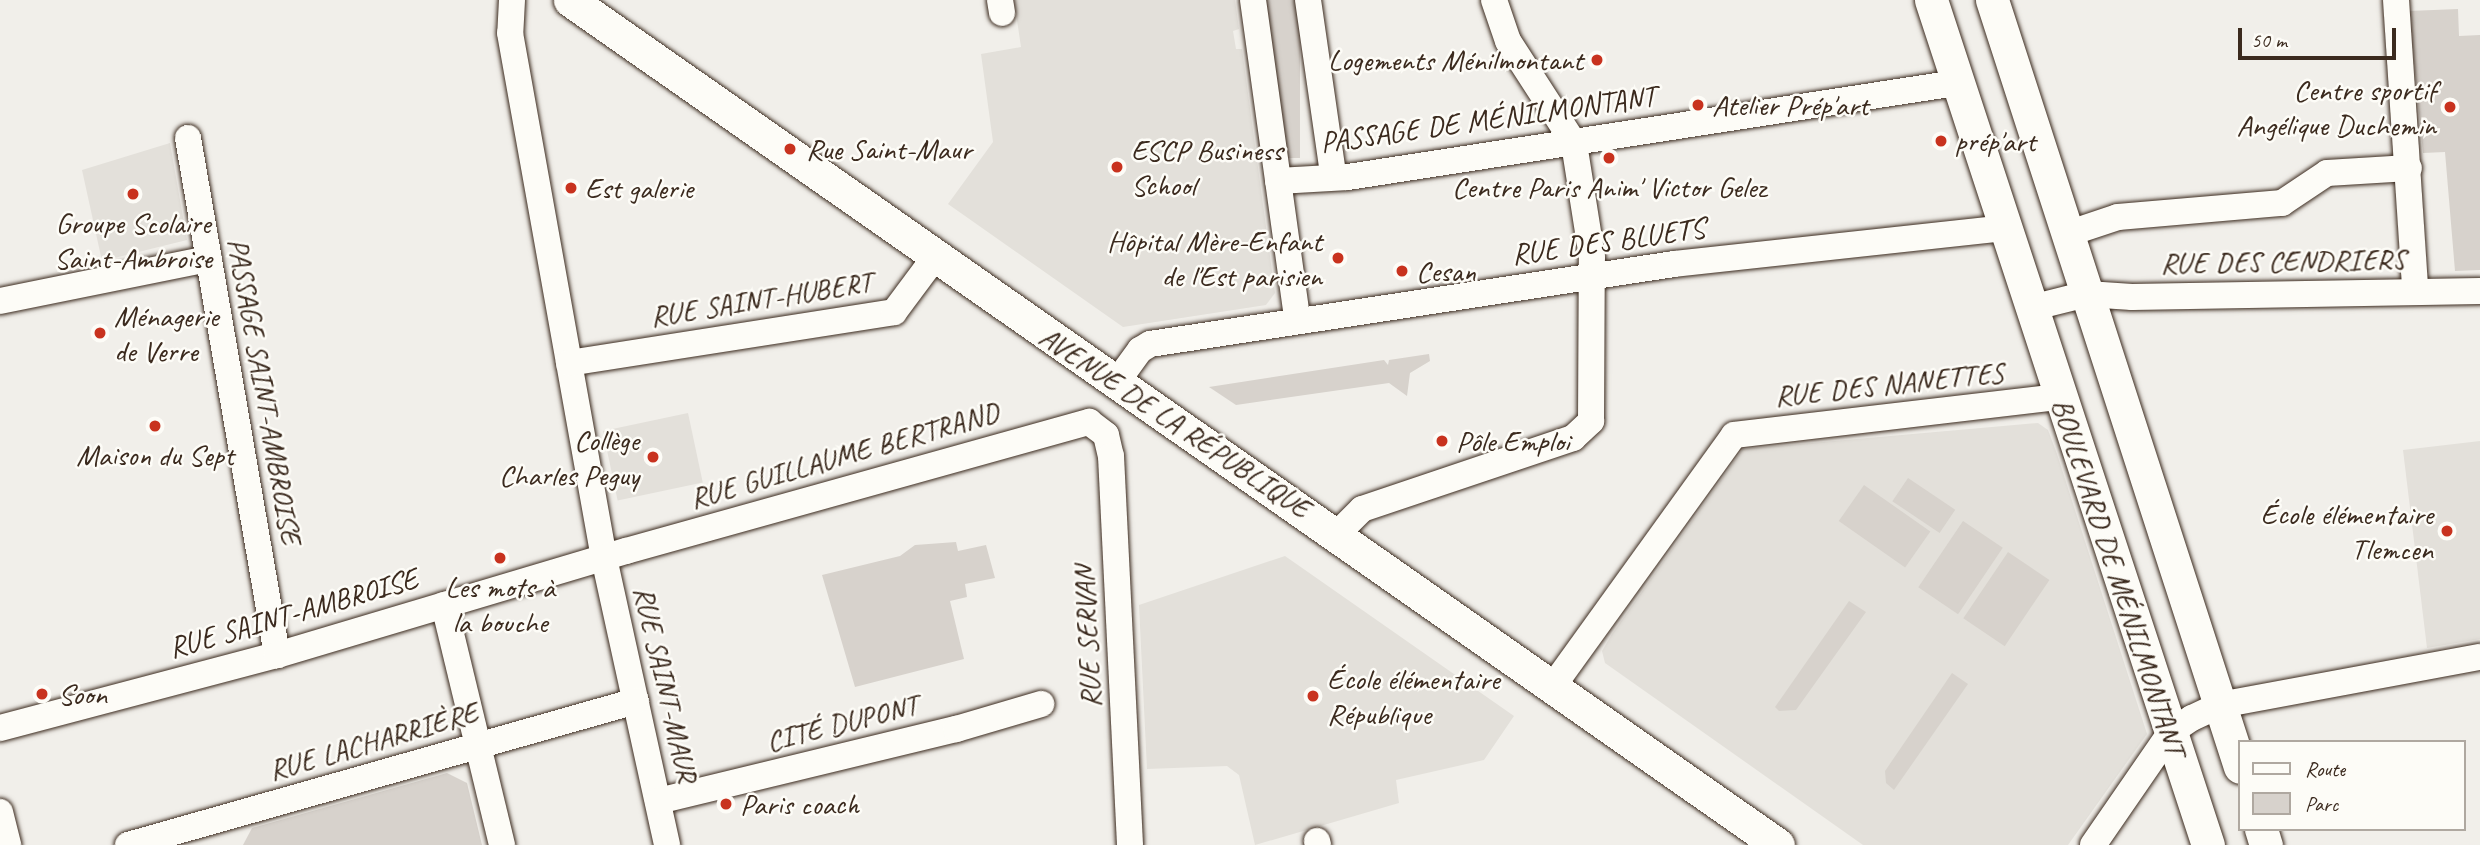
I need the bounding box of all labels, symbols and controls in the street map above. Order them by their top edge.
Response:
scale bar [2242,14,2400,58]
text: 50 m [2251,27,2287,53]
place label: Logements Ménilmontant [1328,42,1583,78]
marker: Logements Ménilmontant [1589,52,1605,68]
place label: Centre sportif Angélique Duchemin [2239,72,2436,142]
street label: PASSAGE DE MÉNILMONTANT [1318,78,1658,160]
place label: Atelier Prép'art [1712,87,1868,123]
marker: Atelier Prép'art [1690,97,1706,113]
marker: Centre sportif Angélique Duchemin [2442,99,2458,115]
place label: prép'art [1955,123,2036,159]
place label: Rue Saint-Maur [806,131,972,167]
place label: ESCP Business School [1131,132,1282,202]
marker: prép'art [1933,133,1949,149]
marker: Rue Saint-Maur [780,139,800,159]
marker: Centre Paris Anim' Victor Gelez [1601,150,1617,166]
marker: ESCP Business School [1109,159,1125,175]
place label: Centre Paris Anim' Victor Gelez [1451,169,1767,205]
place label: Est galerie [585,170,693,206]
marker: Est galerie [563,180,579,196]
marker: Groupe Scolaire Saint-Ambroise [125,186,141,202]
place label: Groupe Scolaire Saint-Ambroise [54,205,212,276]
street label: RUE DES BLUETS [1509,210,1707,272]
place label: Hôpital Mère-Enfant de l'Est parisien [1107,223,1322,294]
street label: PASSAGE SAINT-AMBROISE [220,235,310,547]
street label: RUE DES CENDRIERS [2160,241,2406,281]
marker: Hôpital Mère-Enfant de l'Est parisien [1328,248,1348,268]
place label: Cesan [1416,253,1476,289]
marker: Cesan [1394,263,1410,279]
street label: RUE SAINT-HUBERT [647,264,875,334]
place label: Ménagerie de Verre [114,298,219,368]
street label: AVENUE DE LA RÉPUBLIQUE [1032,317,1318,527]
marker: Ménagerie de Verre [92,325,108,341]
street label: RUE DES NANETTES [1773,354,2005,414]
street label: RUE GUILLAUME BERTRAND [687,394,1001,516]
street label: BOULEVARD DE MÉNILMONTANT [2044,394,2194,760]
marker: Maison du Sept [147,418,163,434]
place label: Collège Charles Peguy [500,422,639,492]
place label: Pôle Emploi [1456,423,1568,459]
marker: Pôle Emploi [1434,433,1450,449]
place label: Maison du Sept [77,437,233,473]
marker: Collège Charles Peguy [645,449,661,465]
place label: École élémentaire Tlemcen [2261,496,2433,566]
marker: École élémentaire Tlemcen [2439,523,2455,539]
marker: Les mots à la bouche [492,550,508,566]
street label: RUE SAINT-AMBROISE [164,560,422,666]
street label: RUE SERVAN [1065,563,1109,711]
place label: Les mots à la bouche [446,569,554,640]
street label: RUE SAINT-MAUR [626,582,706,786]
place label: École élémentaire République [1327,661,1499,732]
place label: Soon [58,676,107,712]
marker: Soon [32,684,52,704]
street label: CITÉ DUPONT [762,687,922,759]
marker: École élémentaire République [1305,688,1321,704]
street label: RUE LACHARRIÈRE [263,694,483,788]
legend [2238,740,2466,831]
text: Route [2305,756,2345,782]
place label: Paris coach [740,786,857,822]
text: Parc [2305,791,2338,817]
marker: Paris coach [718,796,734,812]

